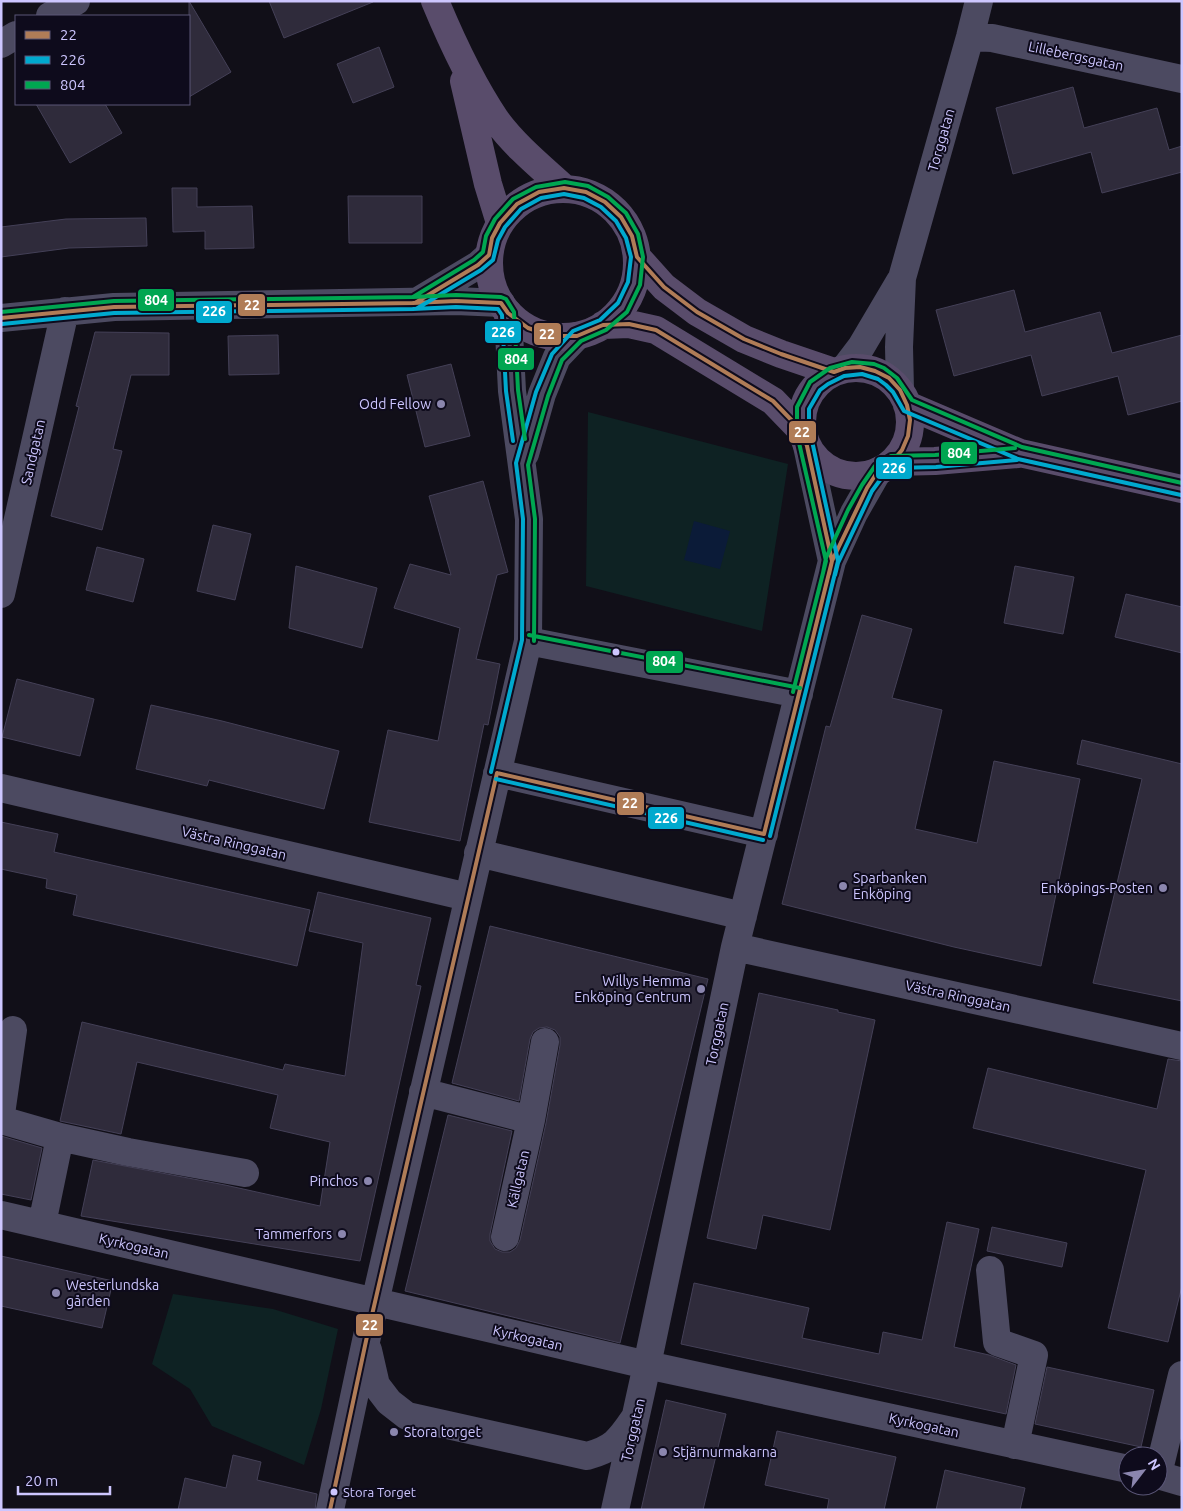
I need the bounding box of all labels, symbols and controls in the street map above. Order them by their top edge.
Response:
legend [15,15,190,105]
text: 22 [60,26,77,43]
street label: Lillebergsgatan [1027,38,1125,74]
text: 226 [60,51,85,68]
text: 804 [60,76,85,93]
street label: Torggatan [924,107,958,173]
line badge: 804 [137,288,175,312]
text: 804 [144,292,168,308]
line badge: 22 [237,293,266,317]
text: 22 [244,297,260,313]
line badge: 226 [195,300,233,324]
text: 226 [202,303,226,319]
line badge: 226 [484,320,522,344]
line badge: 22 [533,322,562,346]
text: 226 [491,324,515,340]
text: 22 [539,326,555,342]
line badge: 804 [497,347,535,371]
text: 804 [504,351,528,367]
place label: Odd Fellow [359,396,431,412]
marker: Odd Fellow [435,398,447,410]
street label: Sandgatan [18,418,48,486]
line badge: 22 [788,420,817,444]
text: 22 [794,424,810,440]
line badge: 804 [940,441,978,465]
text: 804 [947,445,971,461]
line badge: 226 [875,456,913,480]
text: 226 [882,460,906,476]
unlabelled marker [611,647,621,657]
line badge: 804 [645,650,684,674]
text: 804 [652,653,676,669]
line badge: 22 [616,791,645,816]
text: 22 [622,795,638,811]
line badge: 226 [647,806,685,830]
text: 226 [654,810,678,826]
street label: Västra Ringgatan [180,823,288,863]
place label: Sparbanken Enköping [853,870,927,902]
marker: Sparbanken Enköping [837,880,849,892]
place label: Enköpings-Posten [1041,880,1153,896]
marker: Enköpings-Posten [1157,882,1169,894]
place label: Willys Hemma Enköping Centrum [574,973,691,1005]
street label: Västra Ringgatan [904,977,1012,1015]
marker: Willys Hemma Enköping Centrum [695,983,707,995]
street label: Torggatan [702,1001,732,1067]
street label: Källgatan [504,1148,532,1210]
place label: Pinchos [309,1173,358,1189]
marker: Pinchos [362,1175,374,1187]
place label: Tammerfors [255,1226,332,1242]
marker: Tammerfors [336,1228,348,1240]
street label: Kyrkogatan [97,1230,171,1262]
place label: Westerlundska gården [66,1277,159,1309]
marker: Westerlundska gården [50,1287,62,1299]
line badge: 22 [355,1313,384,1337]
text: 22 [362,1317,378,1333]
street label: Kyrkogatan [491,1322,565,1354]
street label: Torggatan [618,1397,648,1463]
street label: Kyrkogatan [887,1410,961,1440]
place label: Stora torget [404,1424,481,1440]
marker: Stora torget [388,1426,400,1438]
place label: Stjärnurmakarna [673,1444,777,1460]
marker: Stjärnurmakarna [657,1446,669,1458]
north arrow [1118,1446,1168,1496]
text: N [1145,1456,1164,1473]
scale bar [18,1464,110,1496]
text: 20 m [25,1472,58,1489]
place label: Stora Torget [343,1485,416,1499]
marker: Stora Torget [329,1487,339,1497]

